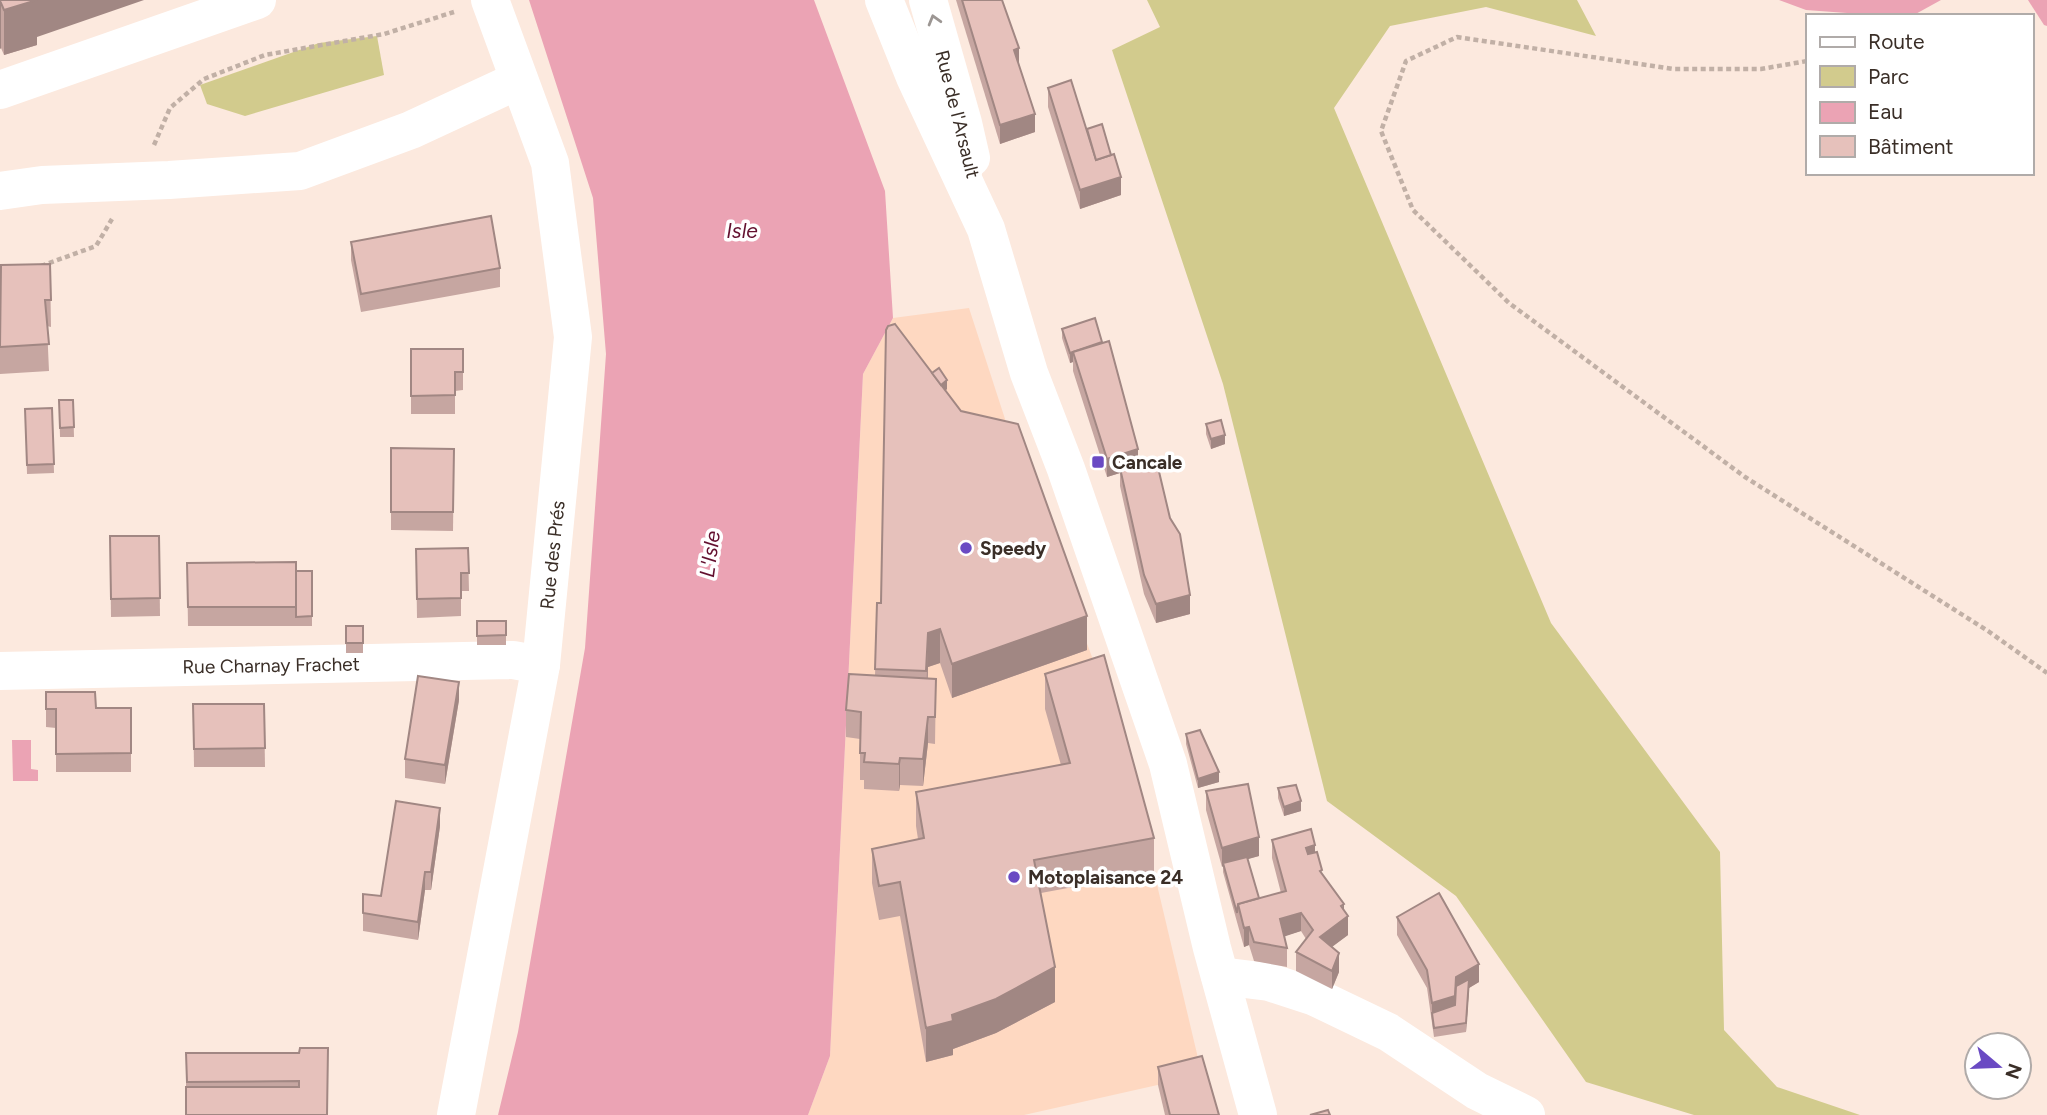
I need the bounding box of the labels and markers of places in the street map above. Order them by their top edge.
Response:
place label: Cancale [1112,451,1183,474]
marker: Cancale [1090,454,1106,470]
place label: Speedy [980,537,1046,560]
marker: Speedy [958,540,974,556]
place label: Motoplaisance 24 [1028,866,1183,889]
marker: Motoplaisance 24 [1006,869,1022,885]

